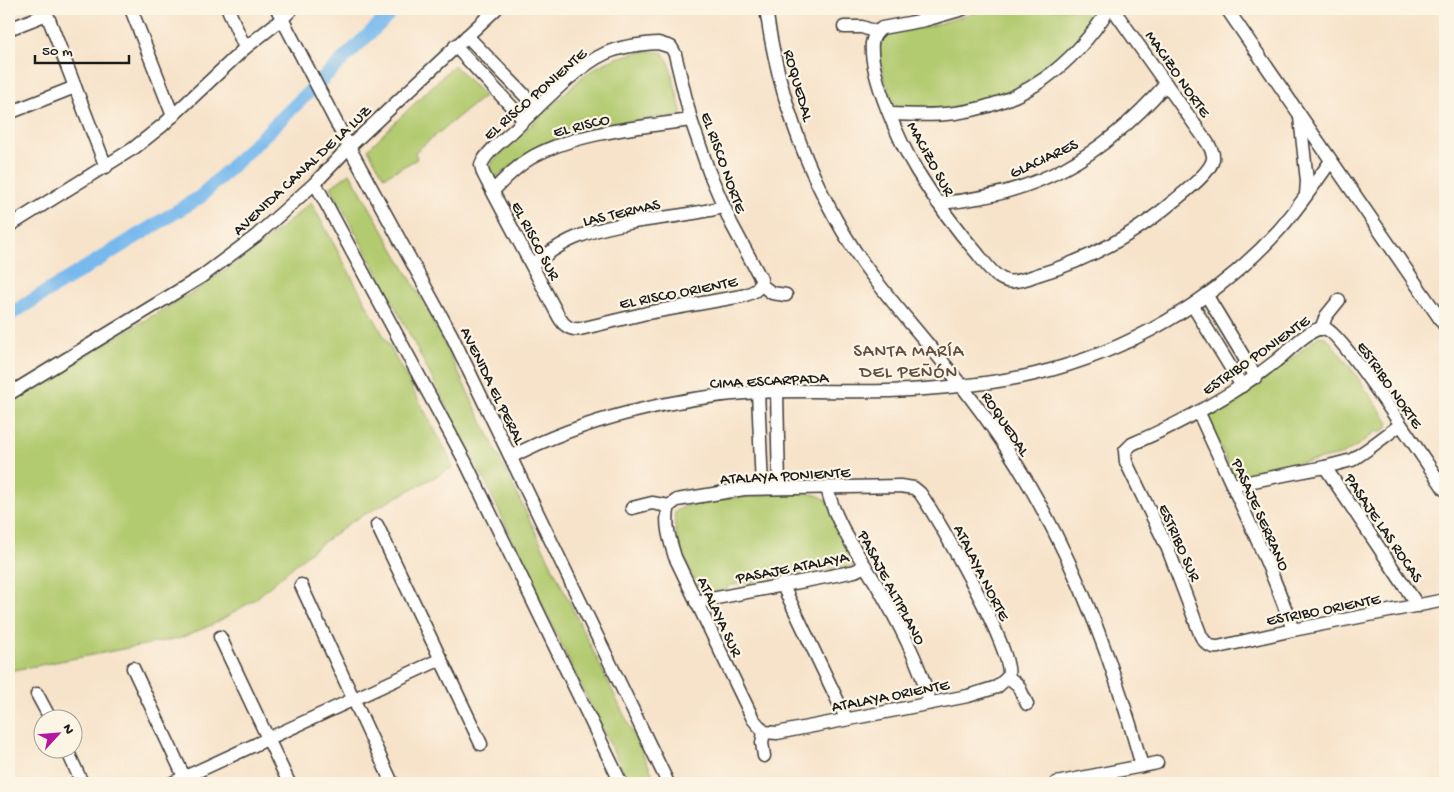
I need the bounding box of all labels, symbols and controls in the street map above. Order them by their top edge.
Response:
street label: MACIZO NORTE [1139,28,1214,123]
scale bar [35,32,129,64]
text: 50 m [42,43,73,61]
street label: EL RISCO PONIENTE [478,43,590,143]
street label: ROQUEDAL [777,48,816,125]
street label: AVENIDA CANAL DE LA LUZ [230,102,377,241]
street label: EL RISCO [551,108,611,140]
street label: EL RISCO NORTE [695,110,749,217]
street label: MACIZO SUR [901,119,957,201]
street label: GLACIARES [1007,136,1082,184]
street label: LAS TERMAS [581,196,663,233]
street label: EL RISCO SUR [505,199,563,285]
street label: EL RISCO ORIENTE [618,273,740,315]
street label: ESTRIBO PONIENTE [1200,312,1315,401]
street label: AVENIDA EL PERAL [454,325,528,449]
street label: ESTRIBO NORTE [1351,339,1426,434]
district label: SANTA MARÍA DEL PEÑÓN [853,342,965,384]
street label: CIMA ESCARPADA [709,370,831,395]
street label: ROQUEDAL [976,389,1033,462]
street label: PASAJE SERRANO [1225,455,1292,575]
street label: ATALAYA PONIENTE [720,465,852,490]
street label: PASAJE LAS ROCAS [1338,470,1426,588]
street label: ESTRIBO SUR [1152,502,1203,585]
street label: ATALAYA NORTE [947,522,1013,626]
street label: PASAJE ALTIPLANO [851,527,928,649]
street label: PASAJE ATALAYA [734,549,852,590]
street label: ATALAYA SUR [691,574,745,661]
street label: ESTRIBO ORIENTE [1265,591,1383,632]
street label: ATALAYA ORIENTE [830,677,952,718]
north arrow [32,710,82,760]
text: N [58,722,77,737]

